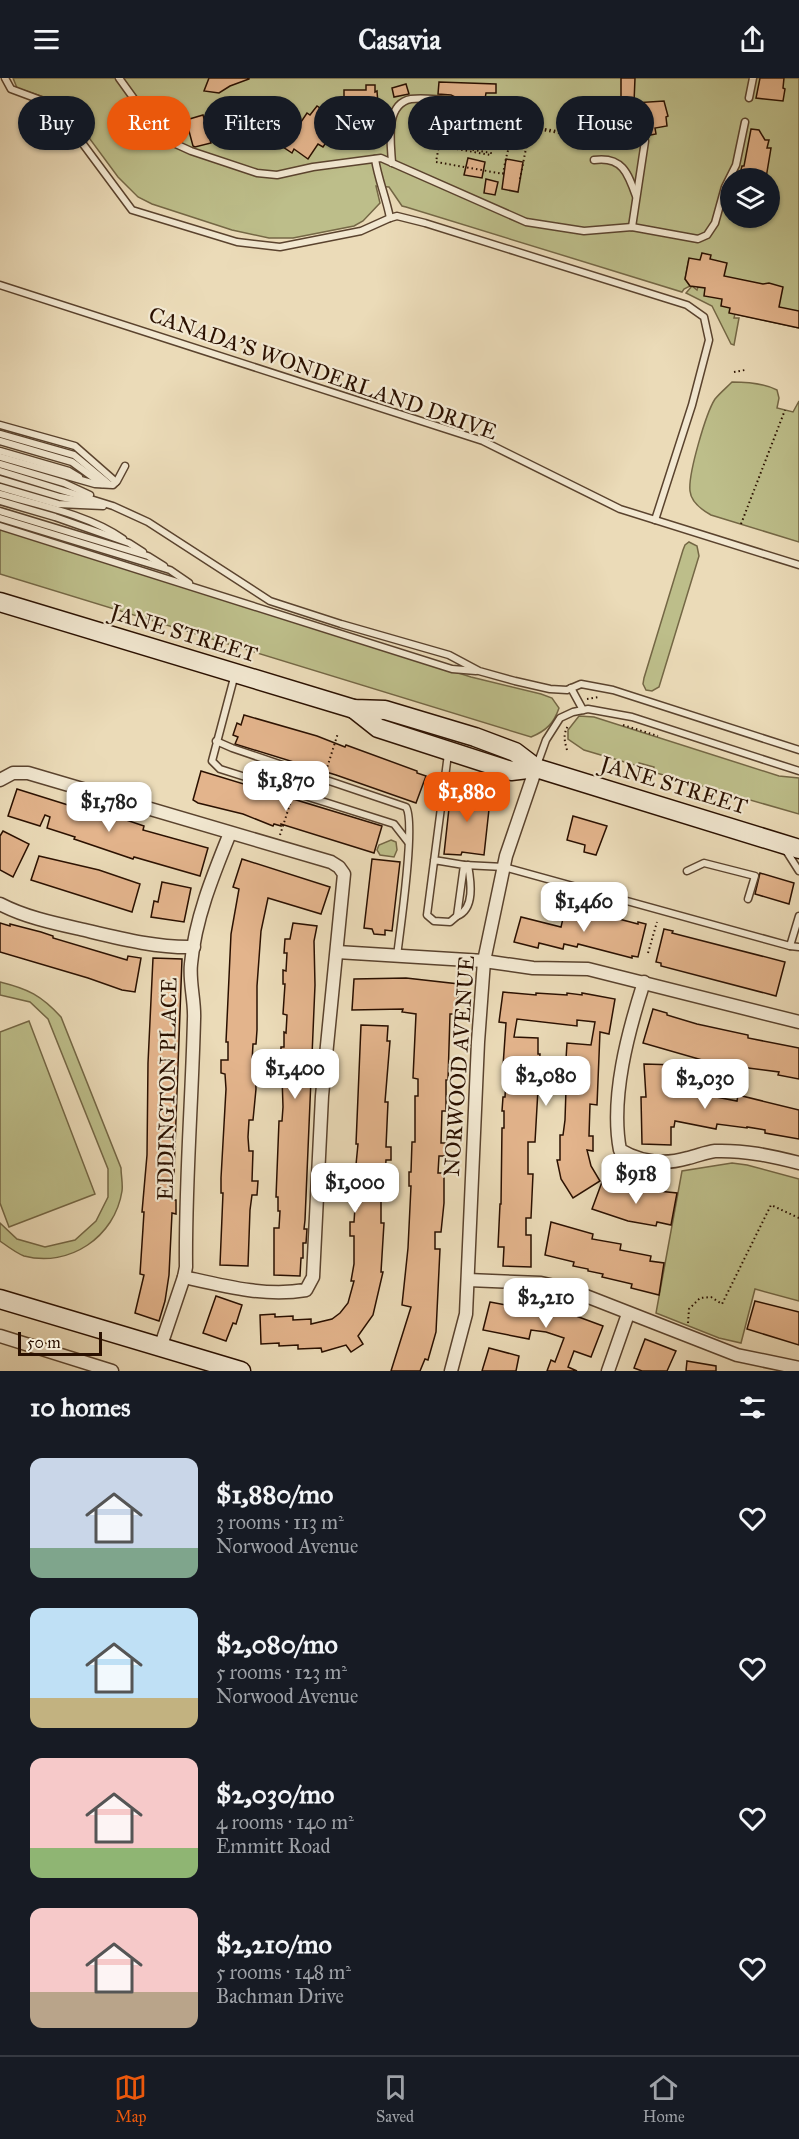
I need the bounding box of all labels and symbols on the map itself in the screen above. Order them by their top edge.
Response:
street label: CANADA'S WONDERLAND DRIVE [145,301,501,446]
street label: JANE STREET [105,597,261,668]
street label: JANE STREET [595,749,751,820]
pin: $1,870 [237,761,335,812]
pin: $1,880 [418,772,516,823]
pin: $1,780 [60,782,158,833]
pin: $1,460 [535,882,633,933]
street label: NORWOOD AVENUE [438,954,480,1178]
street label: EDDINGTON PLACE [152,977,182,1201]
pin: $1,400 [246,1049,344,1100]
pin: $2,080 [497,1056,595,1107]
pin: $2,030 [656,1059,754,1110]
pin: $918 [600,1154,672,1205]
pin: $1,000 [306,1163,404,1214]
pin: $2,210 [497,1278,595,1329]
scale bar [18,1329,102,1356]

